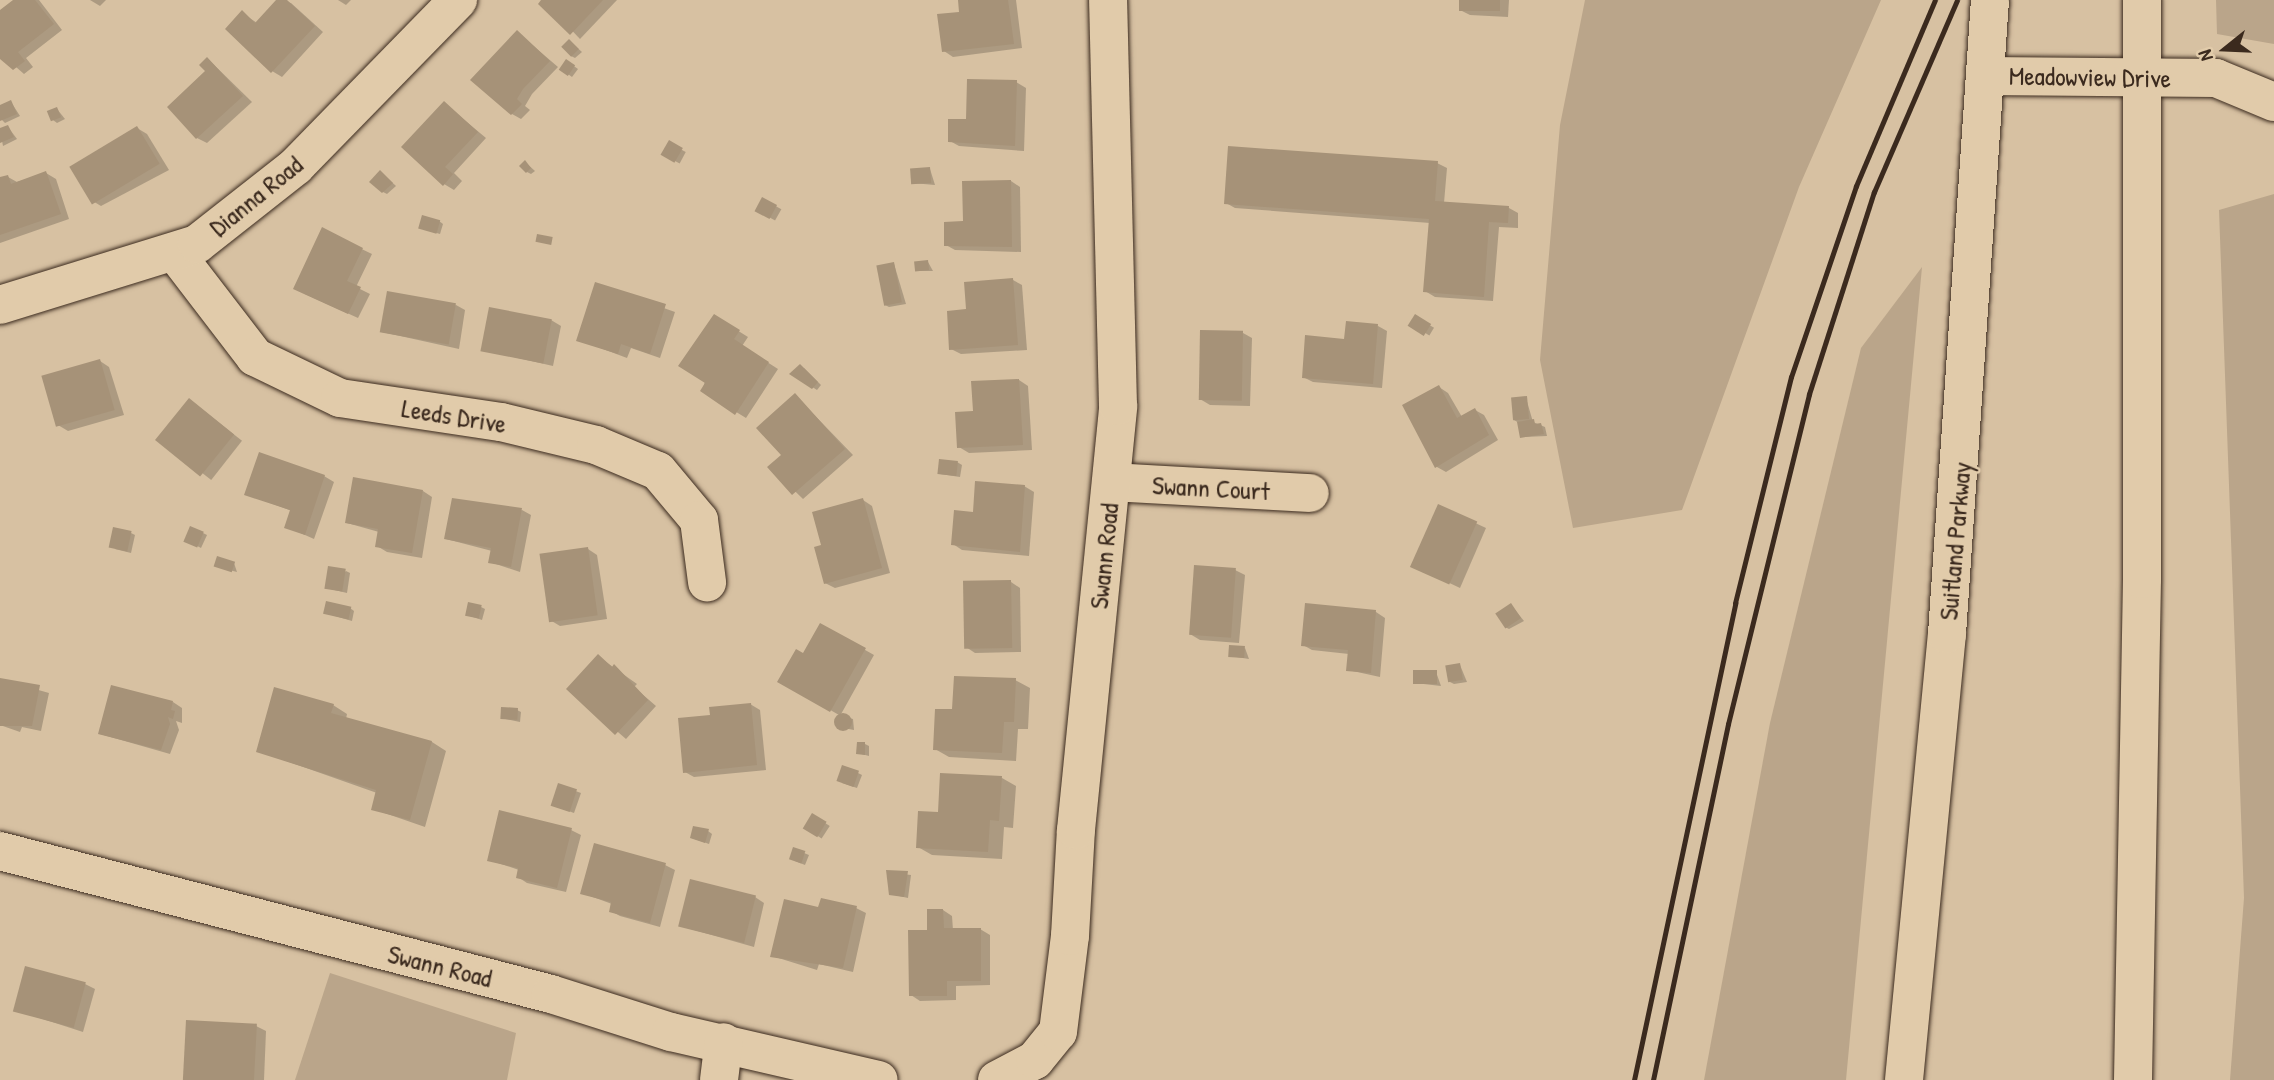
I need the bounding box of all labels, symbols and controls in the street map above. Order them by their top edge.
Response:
north arrow [2190,14,2260,84]
text: N [2191,47,2219,64]
street label: Meadowview Drive [2009,60,2171,94]
street label: Dianna Road [203,149,309,243]
street label: Leeds Drive [399,392,509,440]
street label: Suitland Parkway [1933,461,1977,621]
street label: Swann Court [1151,469,1271,507]
street label: Swann Road [1083,502,1125,610]
street label: Swann Road [385,938,495,994]

